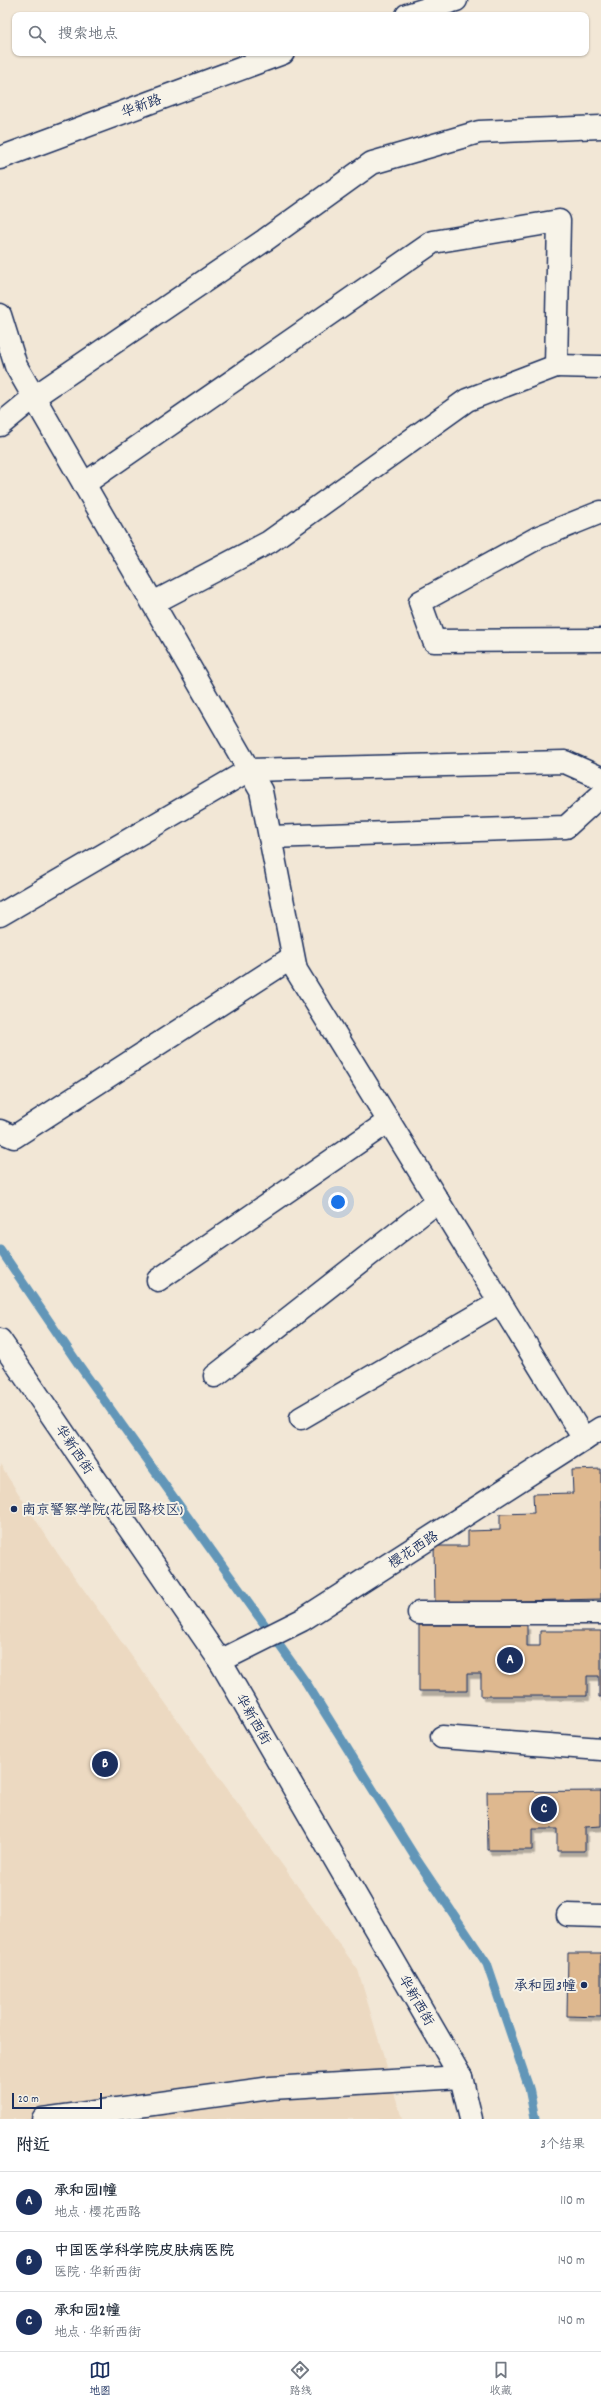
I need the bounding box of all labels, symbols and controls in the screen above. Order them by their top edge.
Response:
search box [12,12,589,56]
icon: search [26,23,48,45]
text: 搜索地点 [58,24,118,46]
street label: 华新路 [119,90,165,123]
your location [328,1192,348,1212]
street label: 华新西街 [49,1421,97,1479]
place label: 南京警察学院(花园路校区) [22,1501,183,1521]
marker: 南京警察学院(花园路校区) [9,1504,19,1514]
street label: 樱花西路 [385,1527,443,1574]
pin: A [497,1645,523,1675]
street label: 华新西街 [230,1691,275,1749]
pin: B [92,1749,118,1779]
pin: C [531,1794,557,1824]
street label: 华新西街 [393,1972,438,2030]
place label: 承和园3幢 [514,1977,576,1997]
marker: 承和园3幢 [579,1980,589,1990]
scale bar [12,2091,102,2110]
text: 20 m [18,2092,39,2108]
text: 附近 [16,2135,50,2159]
text: 3个结果 [540,2136,585,2155]
text: 承和园1幢 [54,2181,117,2203]
text: A [25,2192,33,2211]
text: 110 m [560,2192,585,2211]
text: 地点 · 樱花西路 [54,2204,141,2223]
text: 中国医学科学院皮肤病医院 [54,2241,234,2263]
text: B [26,2252,32,2271]
text: 140 m [558,2252,585,2271]
text: 医院 · 华新西街 [54,2264,141,2283]
text: 承和园2幢 [54,2301,121,2323]
text: C [26,2312,32,2331]
text: 140 m [558,2312,585,2331]
text: 地点 · 华新西街 [54,2324,141,2343]
tab: 地图 [89,2359,111,2400]
tab: 路线 [289,2359,311,2400]
tab: 收藏 [490,2359,512,2400]

